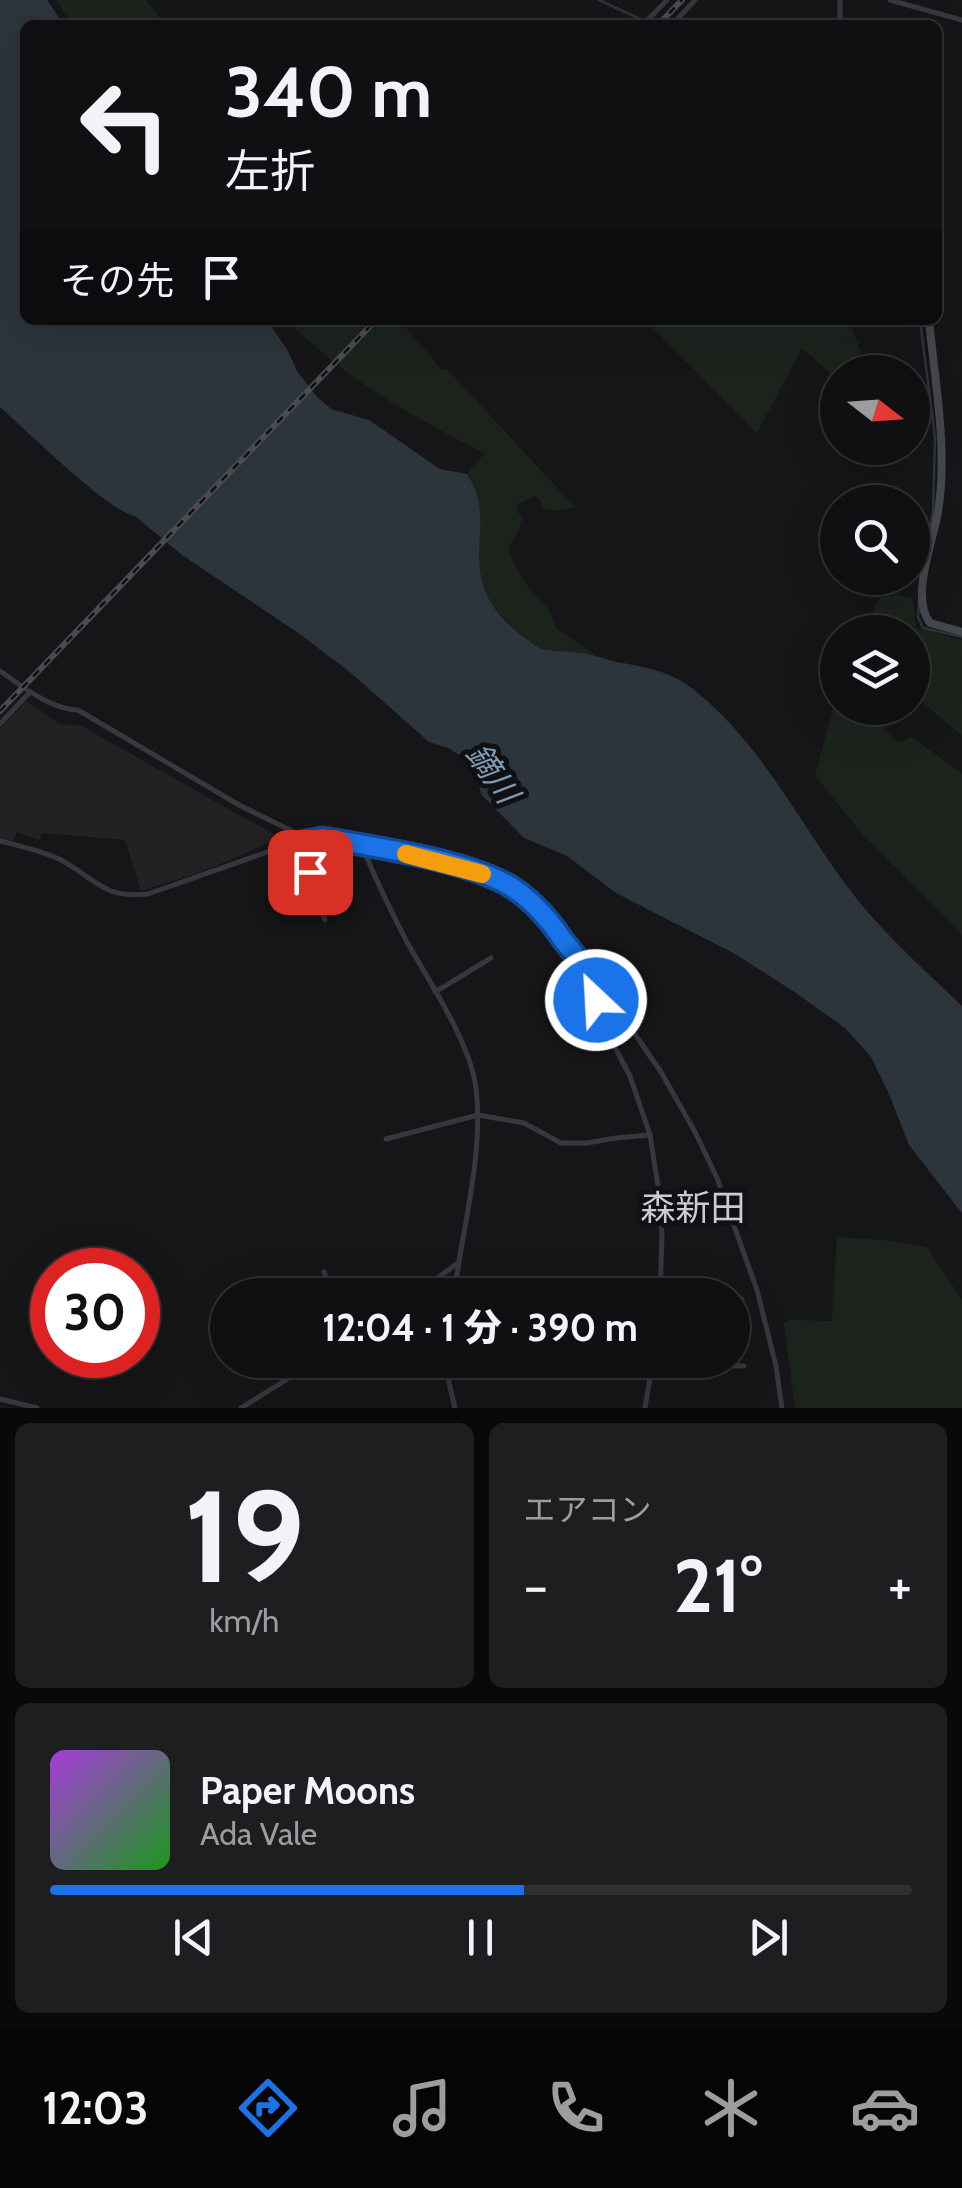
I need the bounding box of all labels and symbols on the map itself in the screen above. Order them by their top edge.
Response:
north arrow [820,355,930,465]
water label: 鏑川 [459,736,529,813]
pin [268,830,353,915]
position arrow [544,948,648,1052]
district label: 森新田 [640,1186,746,1229]
speed limit sign: 30 [30,1248,160,1378]

